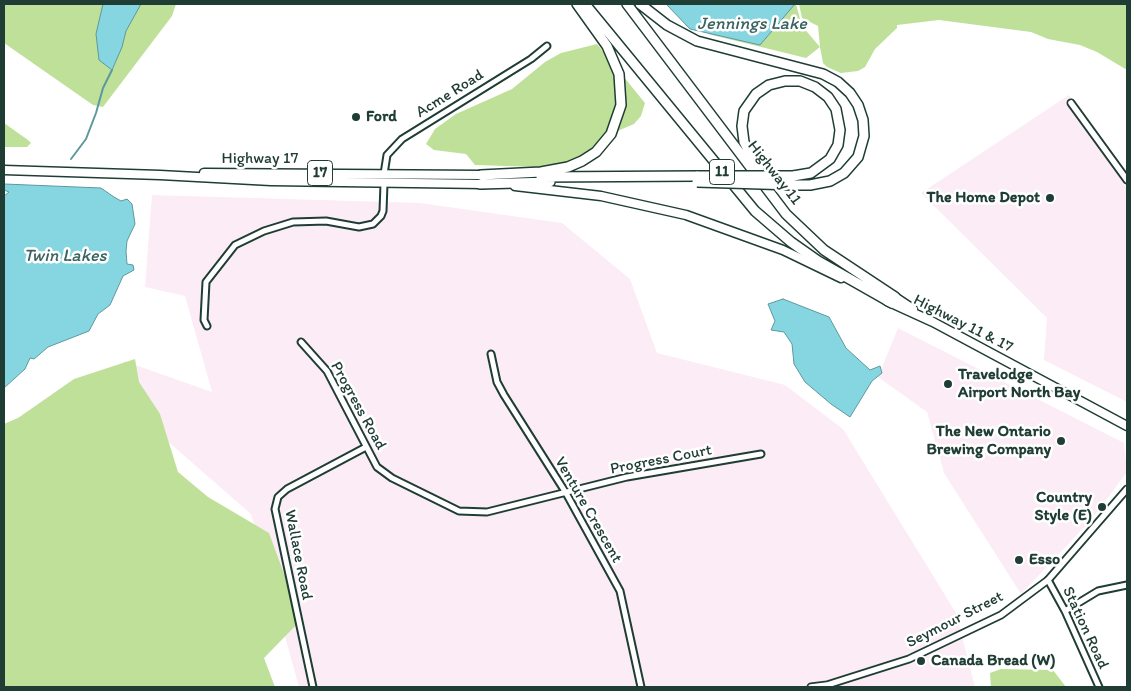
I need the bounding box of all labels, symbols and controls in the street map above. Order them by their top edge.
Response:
water label: Jennings Lake [697,13,807,35]
street label: Acme Road [413,66,487,122]
place label: Ford [366,107,397,127]
marker: Ford [350,111,362,123]
street label: Highway 11 [743,137,805,209]
street label: Highway 17 [222,149,298,169]
road number: 17 [308,160,332,186]
road number: 11 [710,160,734,184]
place label: The Home Depot [926,188,1040,208]
marker: The Home Depot [1044,192,1056,204]
water label: Twin Lakes [23,245,107,267]
street label: Highway 11 & 17 [910,291,1016,357]
street label: Progress Road [326,358,390,454]
place label: Travelodge Airport North Bay [958,365,1080,403]
marker: Travelodge Airport North Bay [942,378,954,390]
place label: The New Ontario Brewing Company [927,422,1051,460]
marker: The New Ontario Brewing Company [1055,435,1067,447]
street label: Progress Court [609,441,713,479]
street label: Venture Crescent [550,454,626,566]
place label: Country Style (E) [1034,488,1092,526]
marker: Country Style (E) [1096,501,1108,513]
street label: Wallace Road [280,508,316,602]
place label: Esso [1029,550,1060,570]
marker: Esso [1013,554,1025,566]
street label: Station Road [1058,584,1112,672]
street label: Seymour Street [903,587,1007,653]
place label: Canada Bread (W) [931,651,1055,671]
marker: Canada Bread (W) [915,655,927,667]

